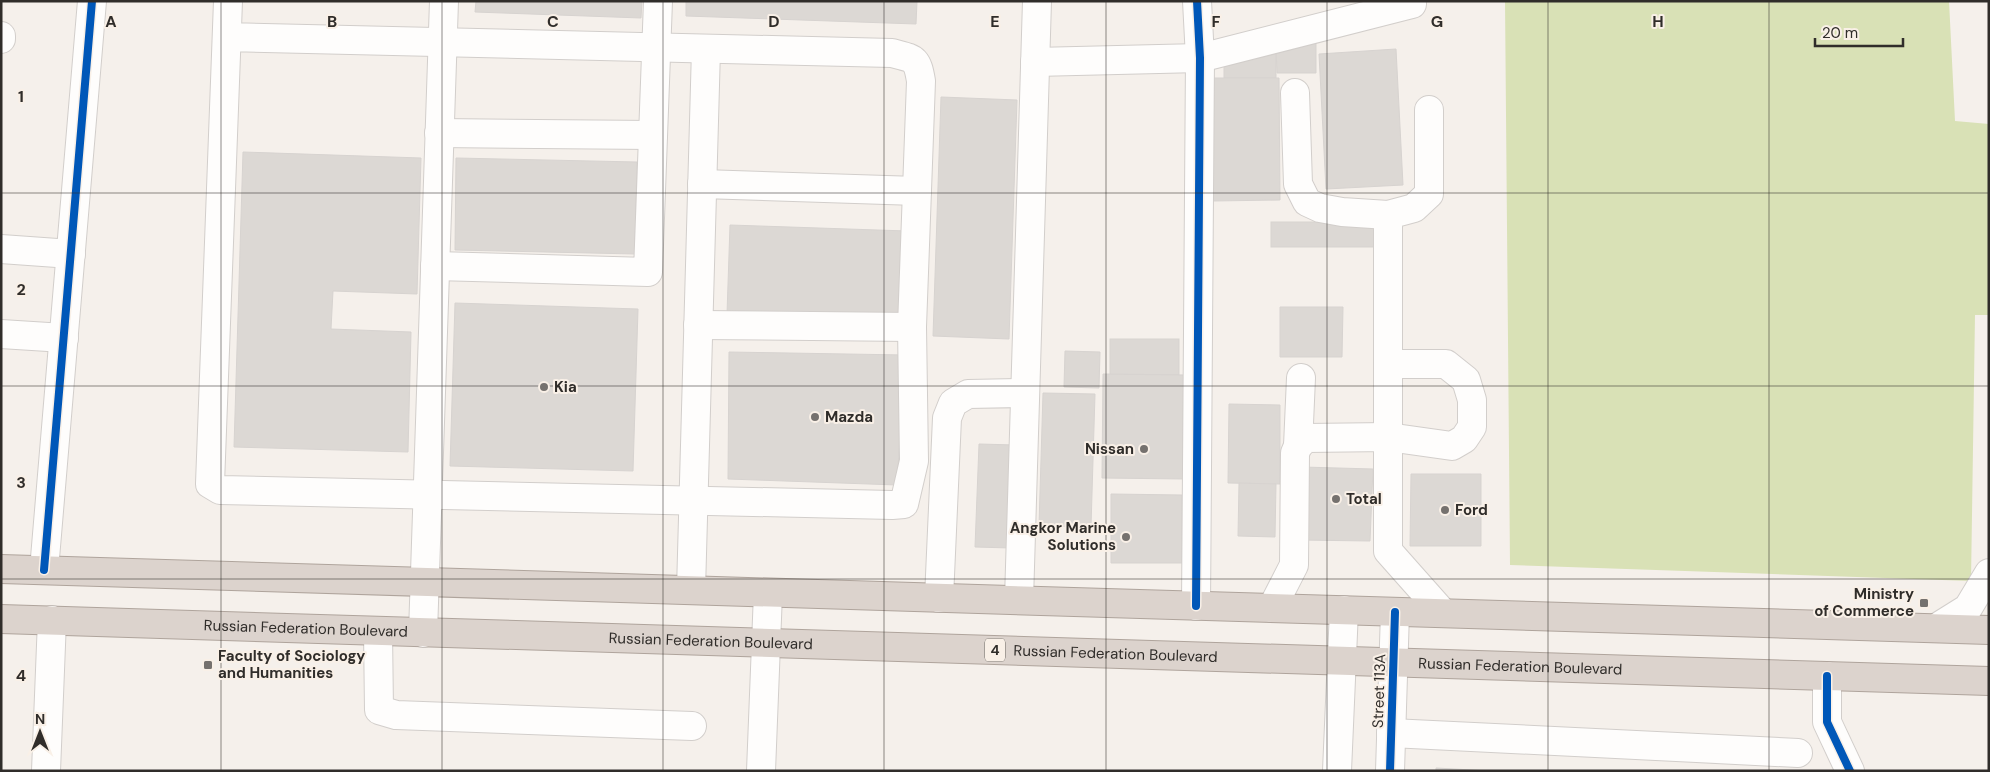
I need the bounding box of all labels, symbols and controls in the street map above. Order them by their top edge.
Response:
text: A [105,11,117,32]
text: B [327,11,337,32]
text: C [547,11,559,32]
text: D [768,11,780,32]
text: E [990,11,1000,32]
text: F [1212,11,1221,32]
text: G [1431,11,1443,32]
text: H [1652,11,1664,32]
scale bar [1815,15,1902,47]
text: 20 m [1822,23,1858,43]
text: 1 [18,86,24,107]
text: 2 [16,279,26,300]
place label: Kia [554,377,577,397]
marker: Kia [538,381,550,393]
place label: Mazda [825,407,873,427]
marker: Mazda [809,411,821,423]
place label: Nissan [1085,439,1134,459]
marker: Nissan [1138,443,1150,455]
text: 3 [16,472,26,493]
place label: Total [1346,489,1382,509]
marker: Total [1330,493,1342,505]
place label: Ford [1455,500,1488,520]
marker: Ford [1439,504,1451,516]
place label: Angkor Marine Solutions [1010,518,1116,555]
marker: Angkor Marine Solutions [1120,531,1132,543]
place label: Ministry of Commerce [1814,584,1914,621]
marker: Ministry of Commerce [1918,597,1930,609]
street label: Russian Federation Boulevard [203,615,408,642]
street label: Russian Federation Boulevard [608,628,813,654]
road number: 4 [985,638,1005,662]
street label: Russian Federation Boulevard [1013,641,1218,667]
place label: Faculty of Sociology and Humanities [218,646,365,683]
street label: Russian Federation Boulevard [1418,653,1623,680]
street label: Street 113A [1368,654,1390,728]
marker: Faculty of Sociology and Humanities [202,659,214,671]
text: 4 [16,665,26,686]
north arrow [15,707,65,757]
text: N [35,710,45,728]

